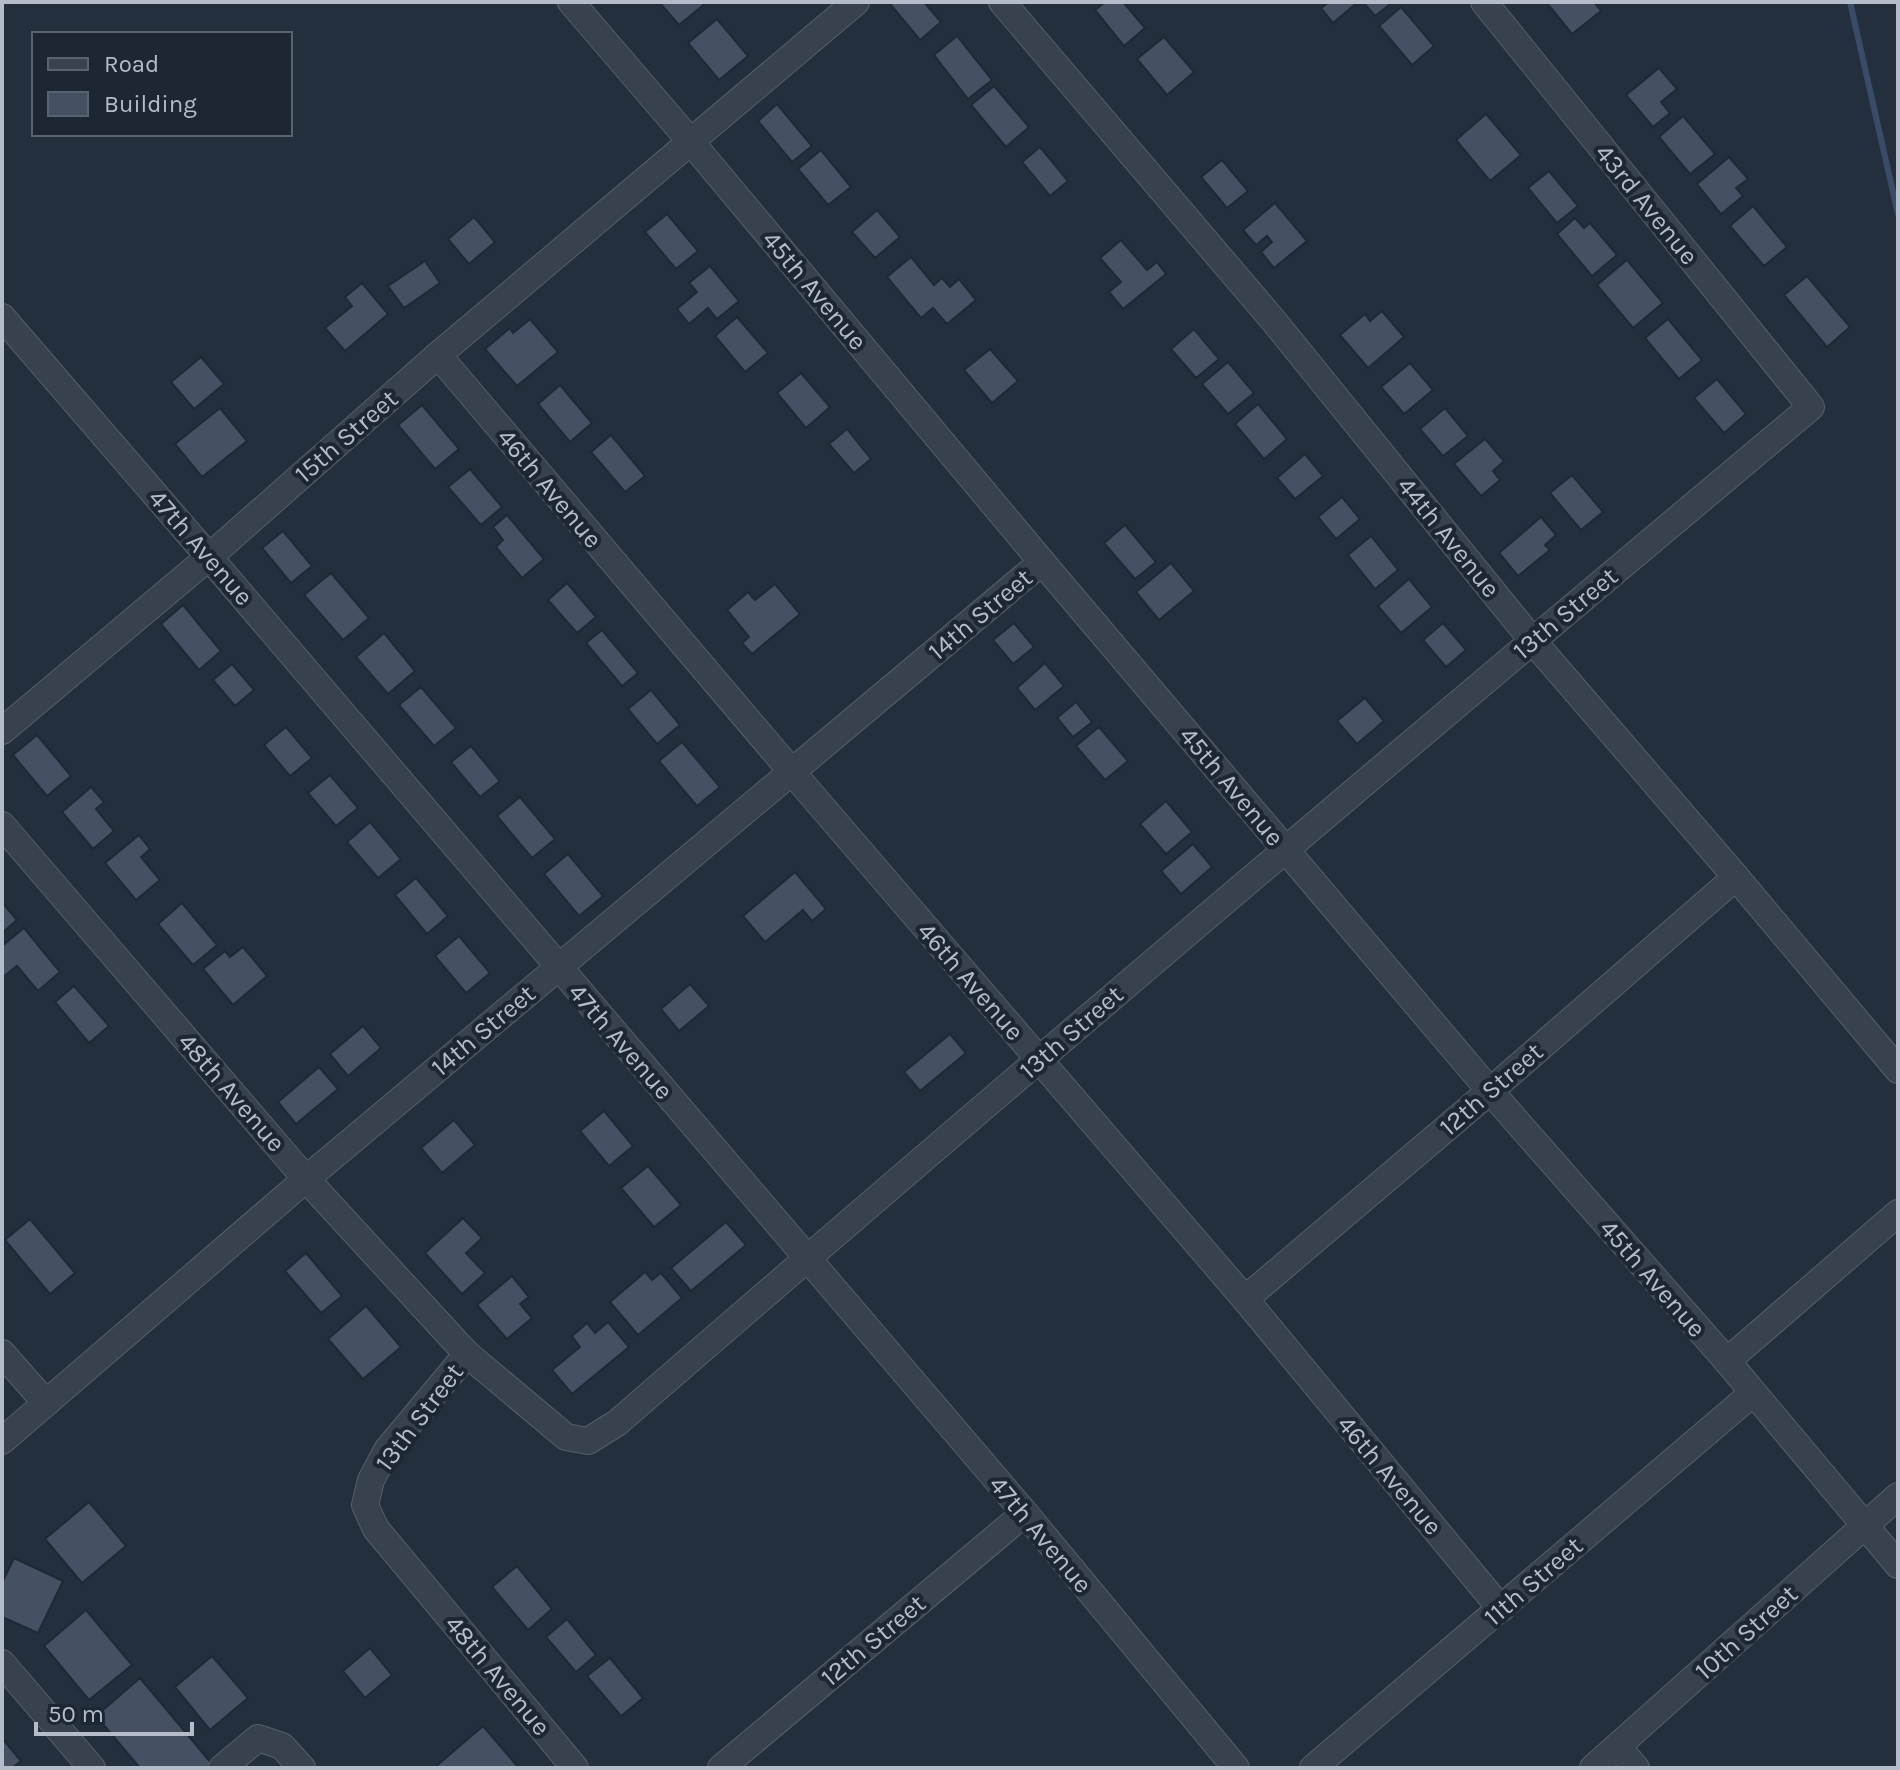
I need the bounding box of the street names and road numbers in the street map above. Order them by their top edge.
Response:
street label: 43rd Avenue [1588,138,1705,271]
street label: 45th Avenue [756,224,874,356]
street label: 15th Street [289,383,404,490]
street label: 46th Avenue [491,422,609,554]
street label: 44th Avenue [1391,471,1507,604]
street label: 47th Avenue [142,483,260,612]
street label: 13th Street [1507,561,1624,666]
street label: 14th Street [922,562,1039,667]
street label: 45th Avenue [1173,720,1291,852]
street label: 46th Avenue [911,916,1030,1047]
street label: 47th Avenue [562,977,680,1106]
street label: 14th Street [425,978,542,1083]
street label: 13th Street [1013,979,1130,1086]
street label: 48th Avenue [171,1026,292,1158]
street label: 12th Street [1433,1036,1549,1143]
street label: 45th Avenue [1593,1213,1712,1344]
street label: 13th Street [369,1357,470,1477]
street label: 46th Avenue [1331,1409,1449,1541]
street label: 47th Avenue [982,1469,1099,1599]
street label: 11th Street [1478,1530,1589,1633]
street label: 10th Street [1689,1578,1804,1686]
street label: 12th Street [815,1588,932,1693]
street label: 48th Avenue [438,1609,557,1742]

